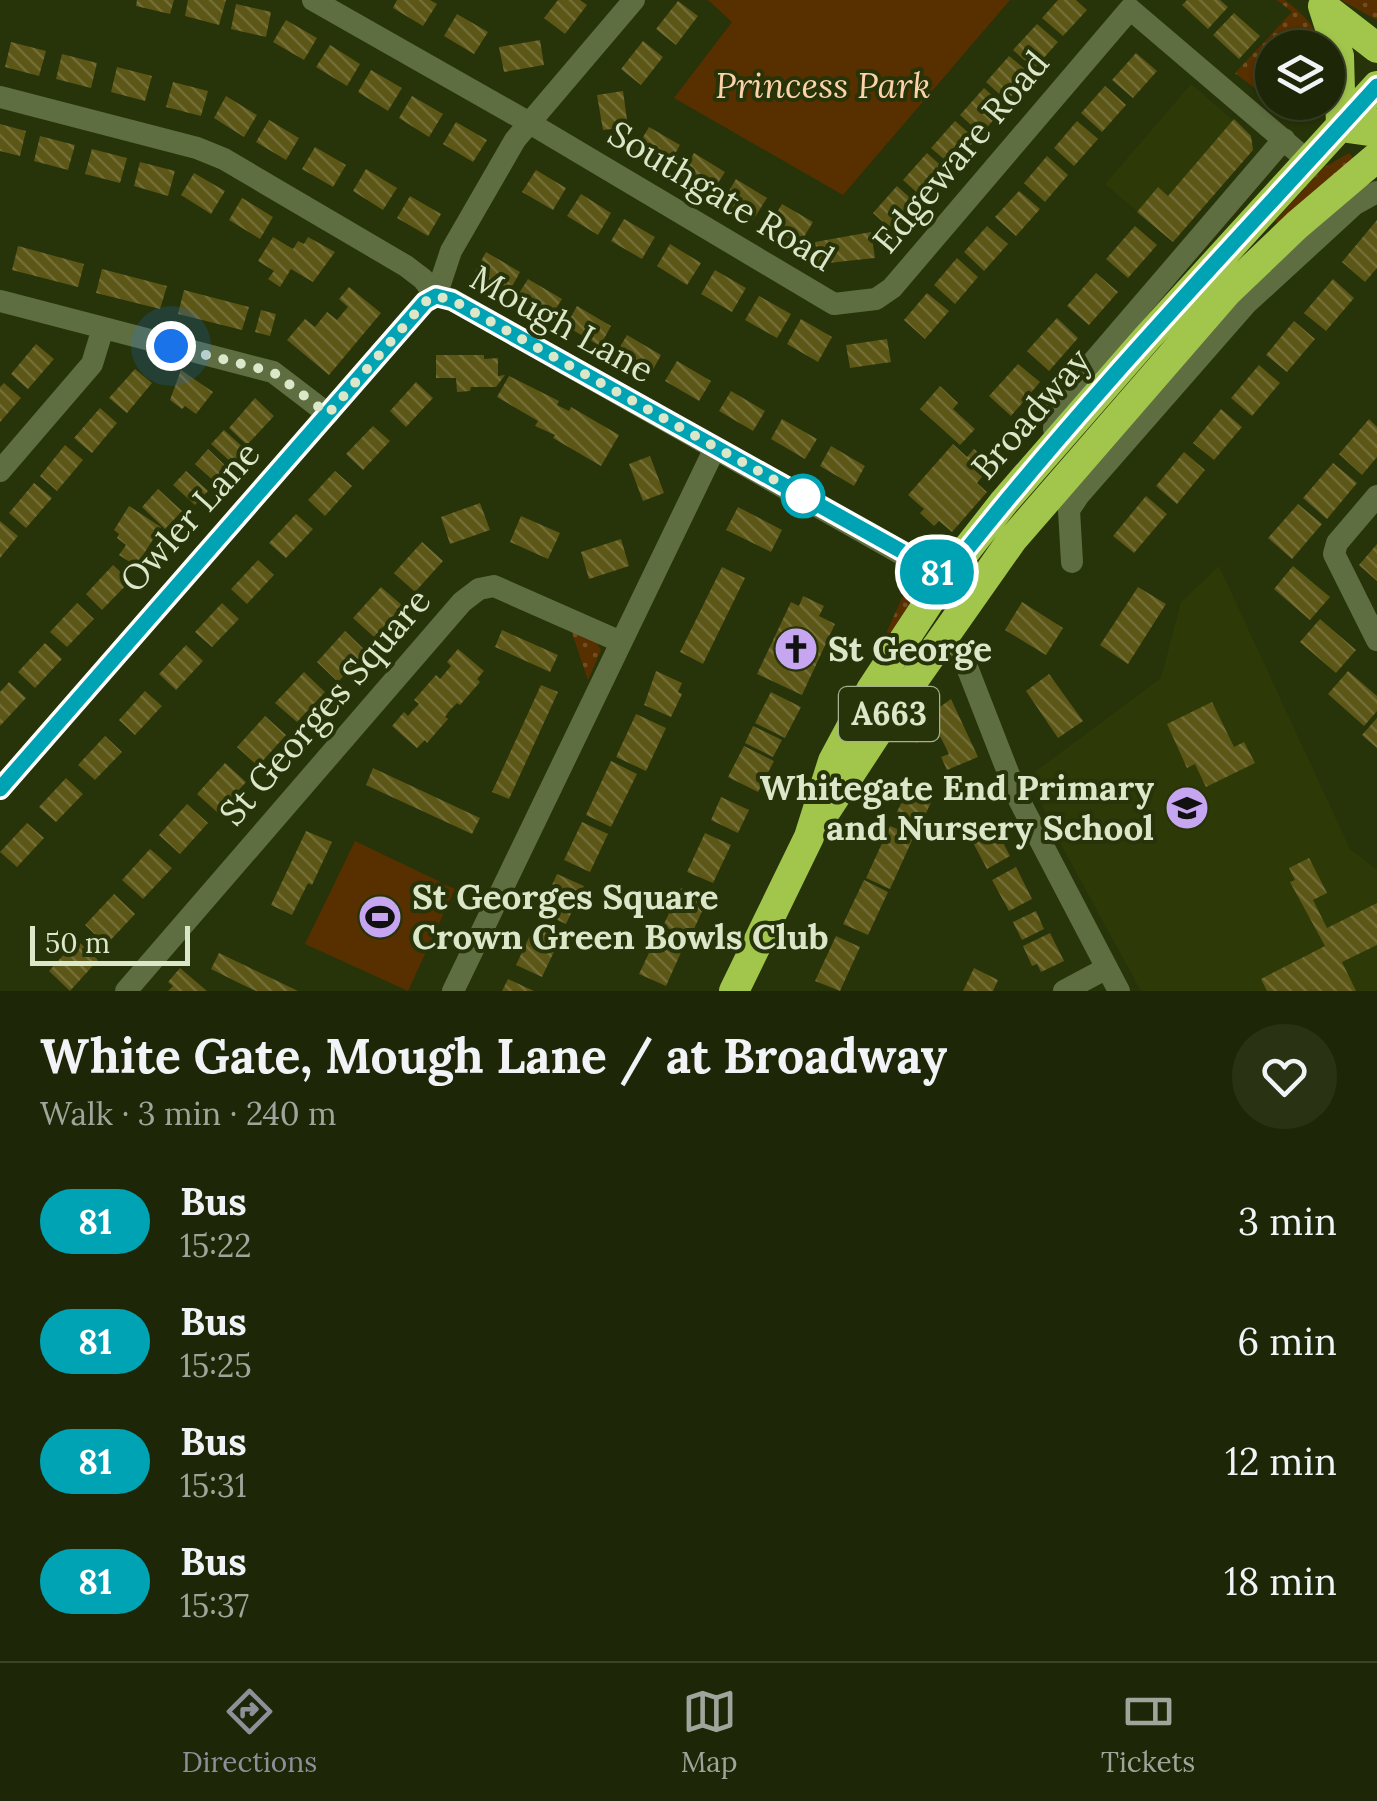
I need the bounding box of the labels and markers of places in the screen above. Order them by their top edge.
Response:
unlabelled marker [782,475,824,517]
church icon: St George [773,626,819,672]
place label: St George [828,626,992,671]
place label: Whitegate End Primary and Nursery School [760,765,1155,850]
school or university icon: Whitegate End Primary and Nursery School [1164,785,1210,831]
place label: St Georges Square Crown Green Bowls Club [412,874,829,959]
sports icon: St Georges Square Crown Green Bowls Club [357,894,403,940]

